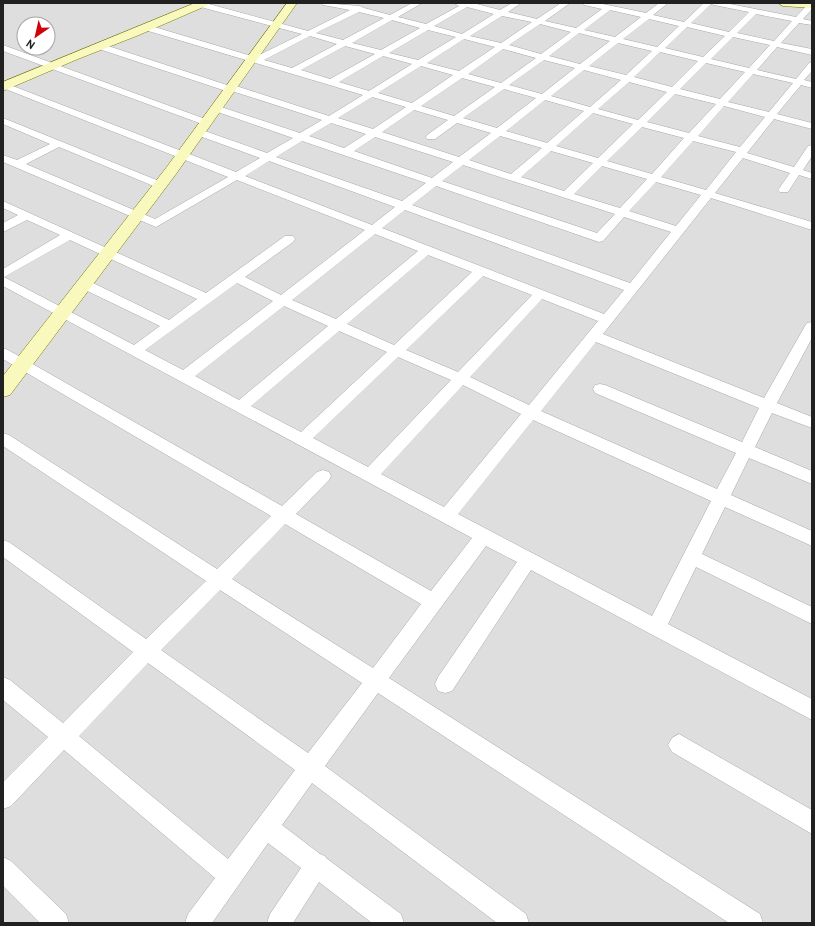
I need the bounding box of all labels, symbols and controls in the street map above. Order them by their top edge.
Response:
north arrow [16,16,56,56]
text: N [24,35,38,51]

